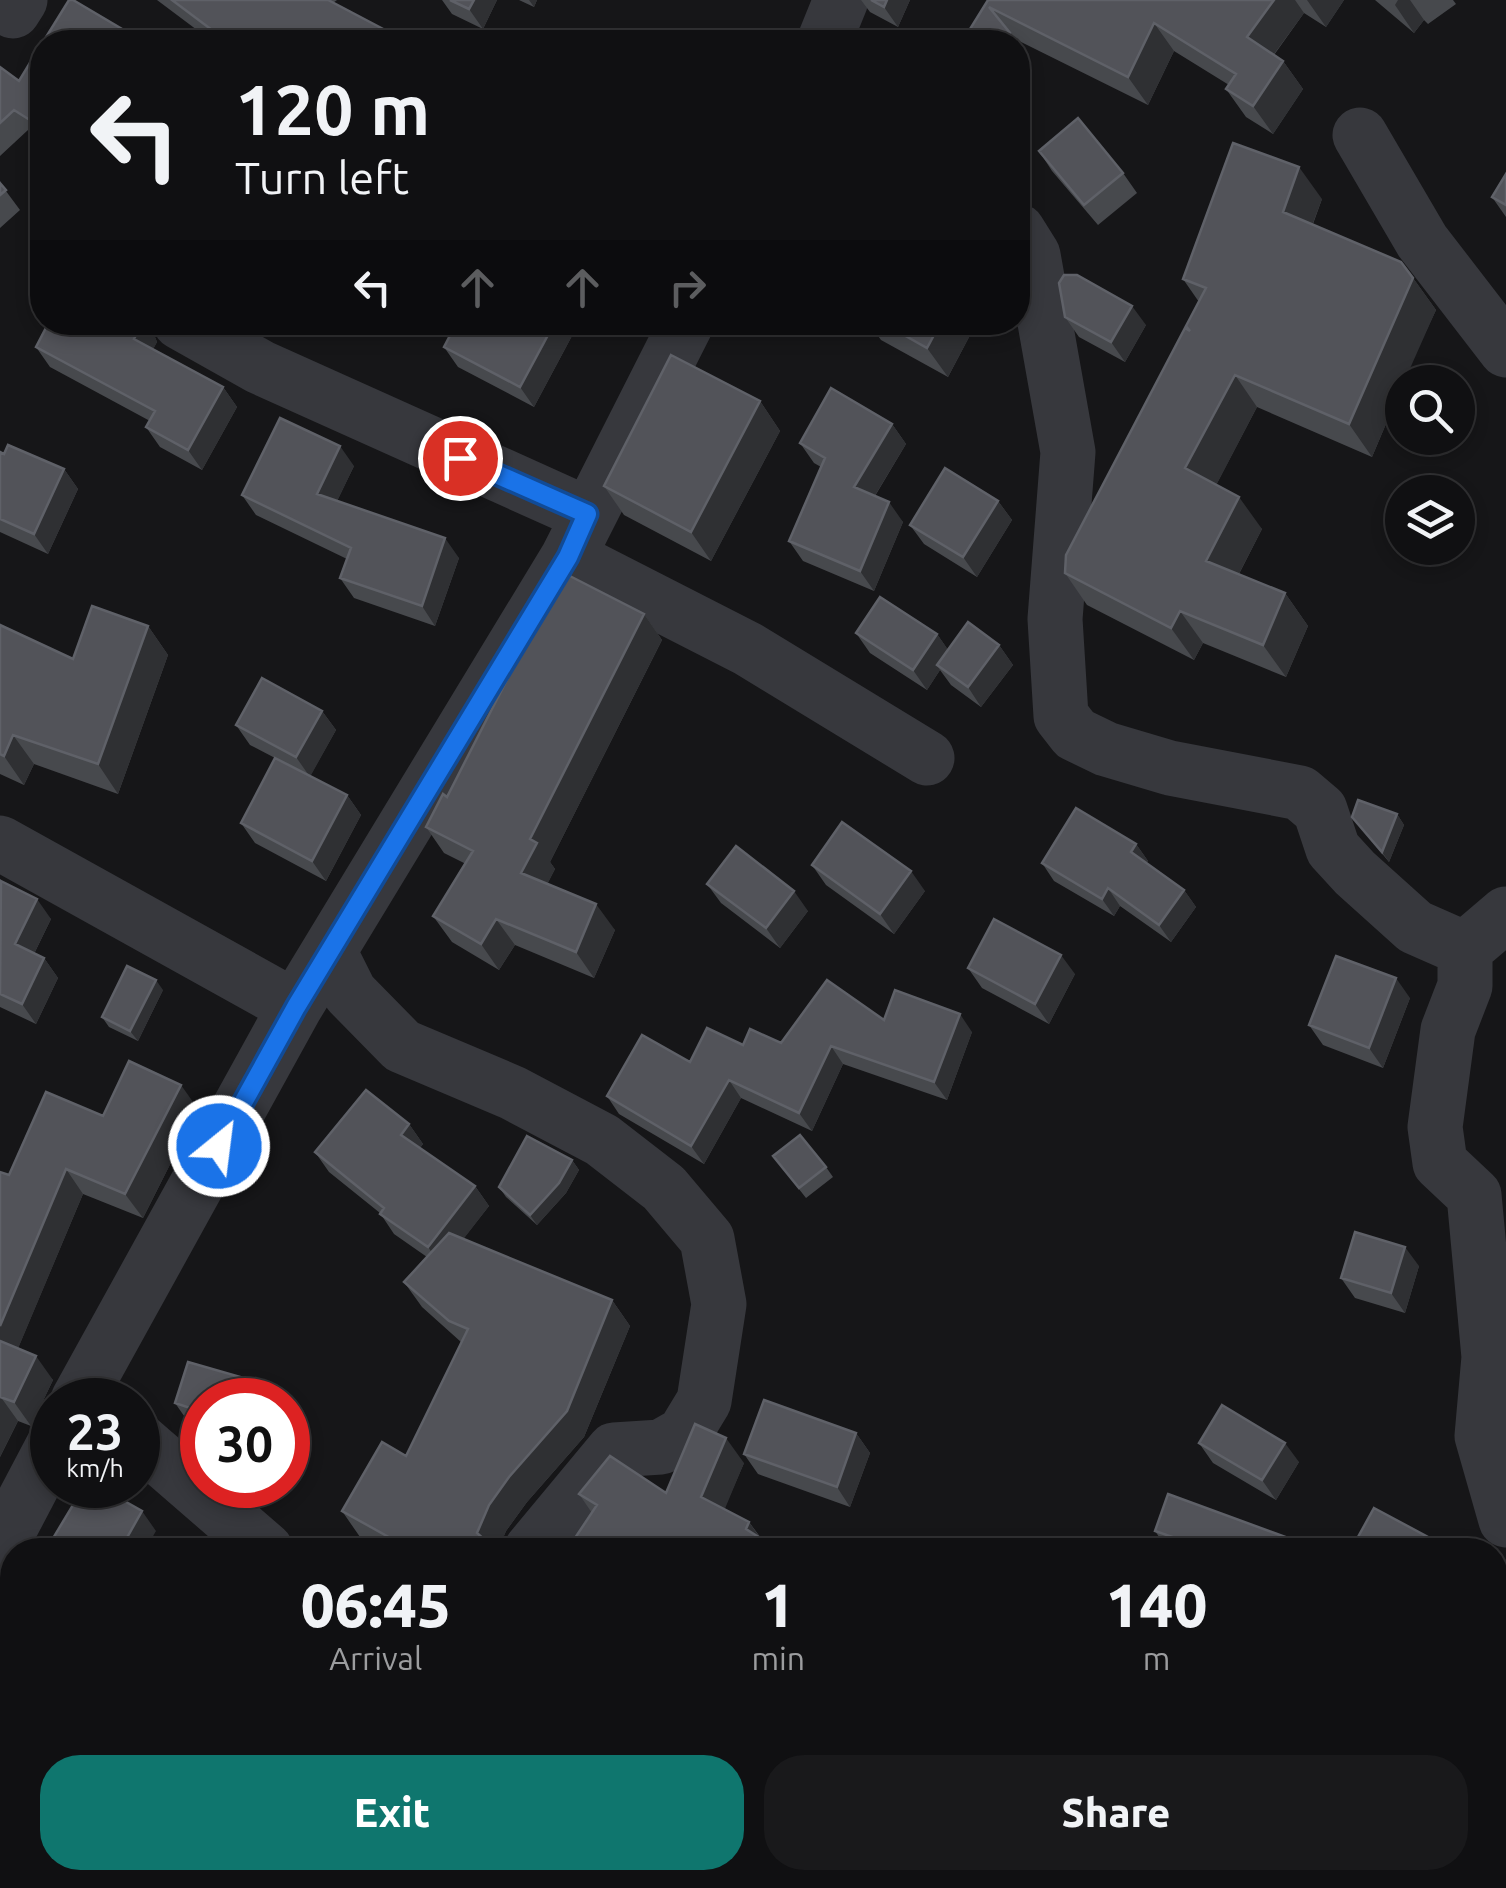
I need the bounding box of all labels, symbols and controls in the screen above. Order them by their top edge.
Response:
icon: left [70,70,200,200]
text: 120 m [235,70,430,148]
text: Turn left [235,152,409,203]
icon: left [345,260,400,315]
icon: ahead [450,260,505,315]
icon: ahead [555,260,610,315]
icon: right [660,260,715,315]
map controls [1385,365,1475,565]
button: search [1385,365,1475,455]
pin [418,416,503,501]
icon: arrive [433,431,488,486]
button: layers [1385,475,1475,565]
position arrow [167,1094,271,1198]
speed limit sign: 30 [180,1378,310,1508]
text: 23 [67,1403,123,1459]
text: km/h [66,1454,124,1482]
text: 06:45 [301,1571,451,1638]
text: 1 [761,1571,795,1638]
text: 140 [1106,1571,1207,1638]
text: Arrival [329,1640,422,1676]
text: min [751,1640,805,1676]
text: m [1143,1640,1170,1676]
button: Exit [40,1755,744,1870]
button: Share [764,1755,1468,1870]

